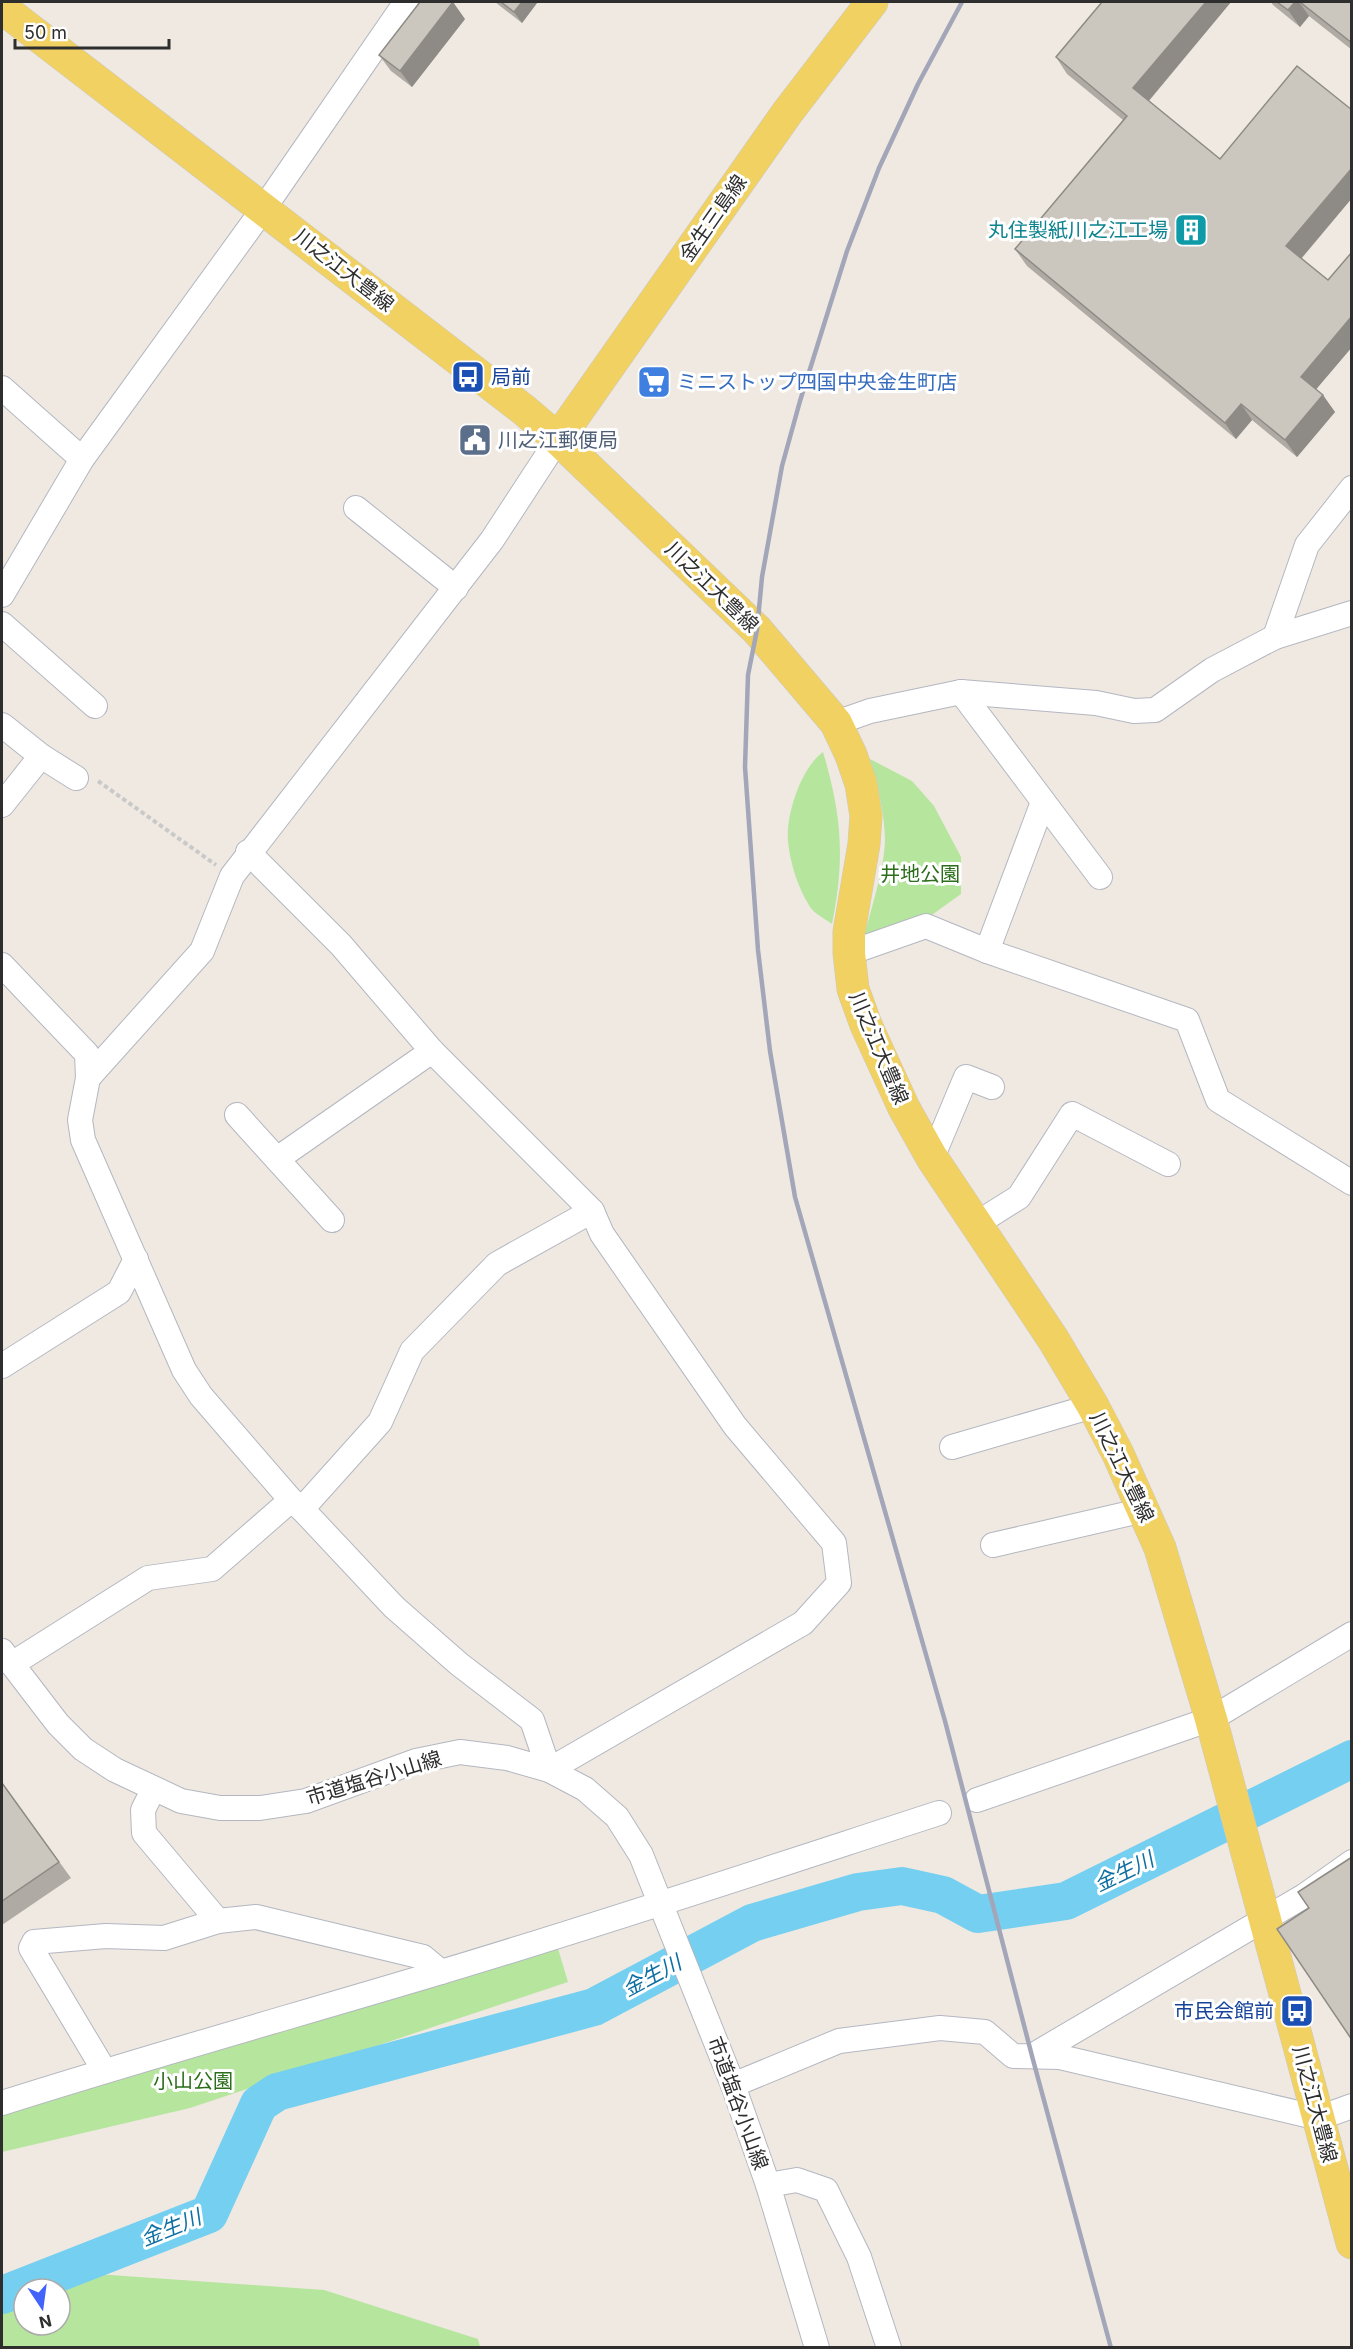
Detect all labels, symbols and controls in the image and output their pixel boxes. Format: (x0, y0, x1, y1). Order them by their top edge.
scale bar (15, 12, 170, 50)
text: 50 m (24, 22, 67, 43)
street label: 金生三島線 (674, 170, 752, 266)
building icon: 丸住製紙川之江工場 (1173, 212, 1209, 248)
place label: 丸住製紙川之江工場 (988, 218, 1168, 242)
street label: 川之江大豊線 (289, 224, 399, 316)
bus stop icon: 局前 (450, 359, 486, 395)
supermarket icon: ミニストップ四国中央金生町店 (636, 364, 672, 400)
place label: 局前 (491, 365, 531, 389)
place label: ミニストップ四国中央金生町店 (677, 370, 957, 394)
public building icon: 川之江郵便局 (457, 422, 493, 458)
place label: 川之江郵便局 (498, 428, 618, 452)
street label: 川之江大豊線 (661, 537, 763, 637)
park label: 井地公園 (880, 862, 960, 886)
street label: 川之江大豊線 (845, 988, 913, 1108)
street label: 川之江大豊線 (1085, 1408, 1159, 1526)
street label: 市道塩谷小山線 (304, 1746, 444, 1810)
water label: 金生川 (1090, 1846, 1159, 1897)
water label: 金生川 (618, 1949, 687, 2001)
bus stop icon: 市民会館前 (1279, 1993, 1315, 2029)
place label: 市民会館前 (1174, 1999, 1274, 2023)
street label: 市道塩谷小山線 (703, 2033, 773, 2173)
street label: 川之江大豊線 (1288, 2043, 1342, 2165)
park label: 小山公園 (153, 2069, 233, 2093)
water label: 金生川 (137, 2203, 207, 2251)
north arrow (12, 2277, 72, 2337)
text: N (37, 2310, 54, 2333)

